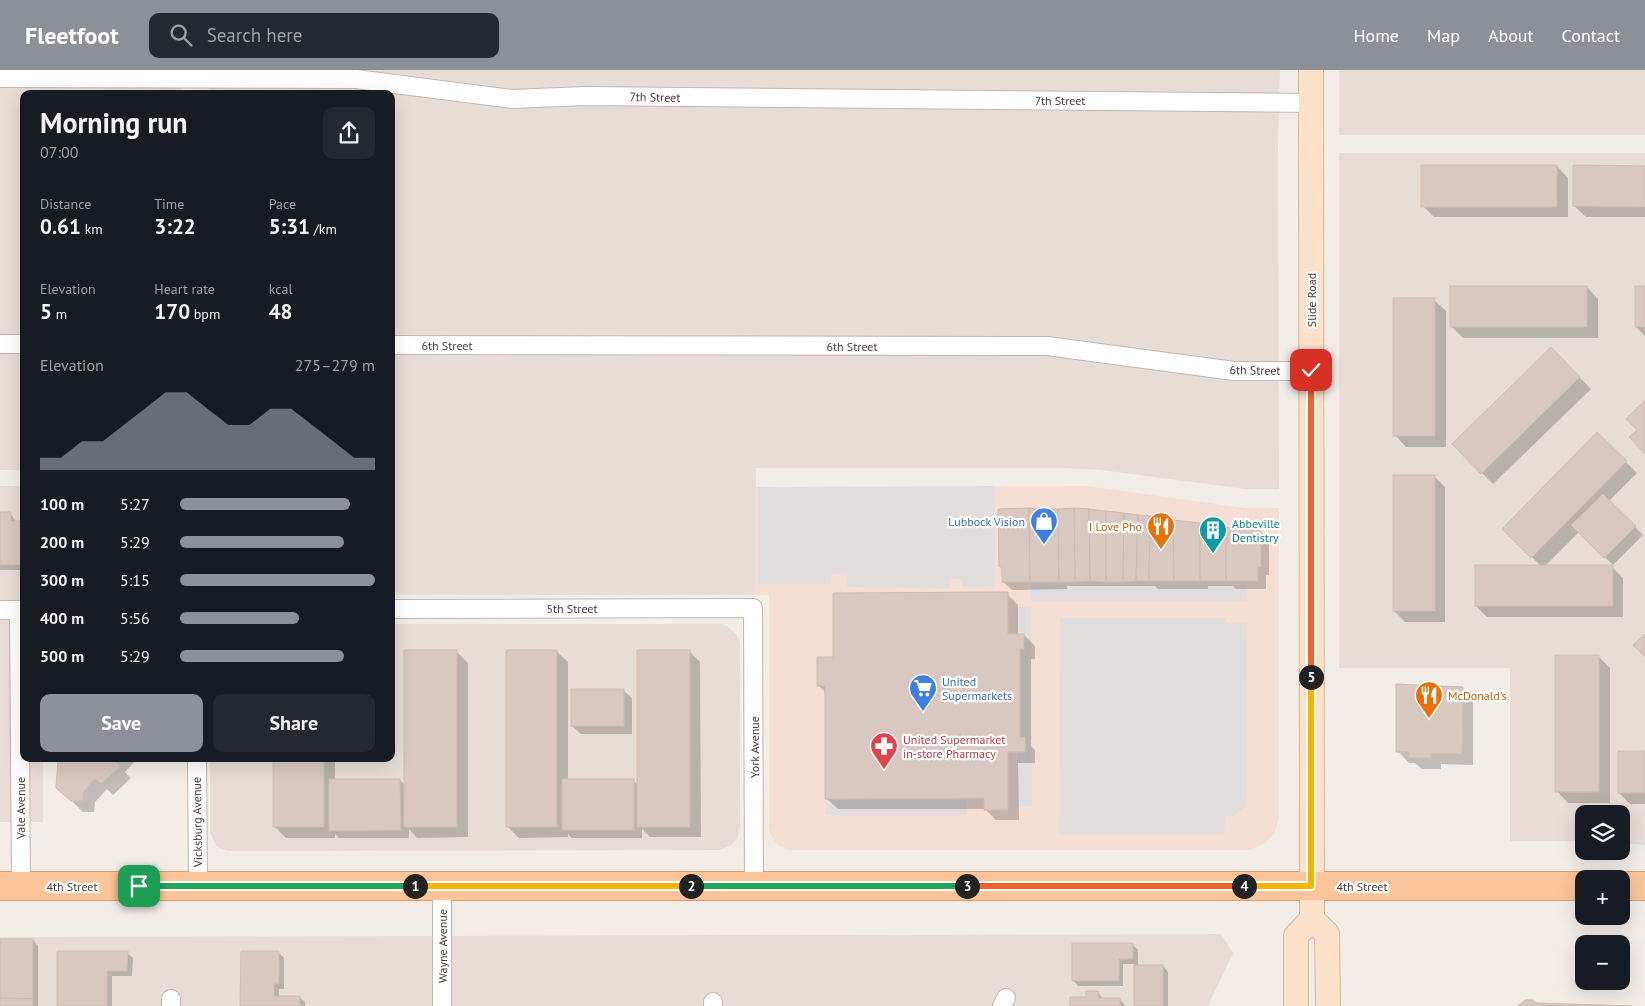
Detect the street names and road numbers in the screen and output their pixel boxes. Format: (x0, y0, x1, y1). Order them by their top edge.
street label: 7th Street (629, 89, 681, 105)
street label: 7th Street (1035, 93, 1085, 108)
street label: Slide Road (1304, 273, 1319, 327)
street label: 6th Street (421, 338, 473, 353)
street label: 6th Street (826, 339, 878, 354)
street label: 6th Street (1229, 362, 1281, 378)
street label: 5th Street (546, 601, 598, 616)
street label: York Avenue (747, 716, 762, 778)
street label: Vale Avenue (13, 777, 28, 840)
street label: Vicksburg Avenue (189, 777, 205, 868)
street label: 4th Street (46, 879, 98, 894)
street label: 4th Street (1336, 879, 1388, 894)
street label: Wayne Avenue (435, 909, 450, 983)

